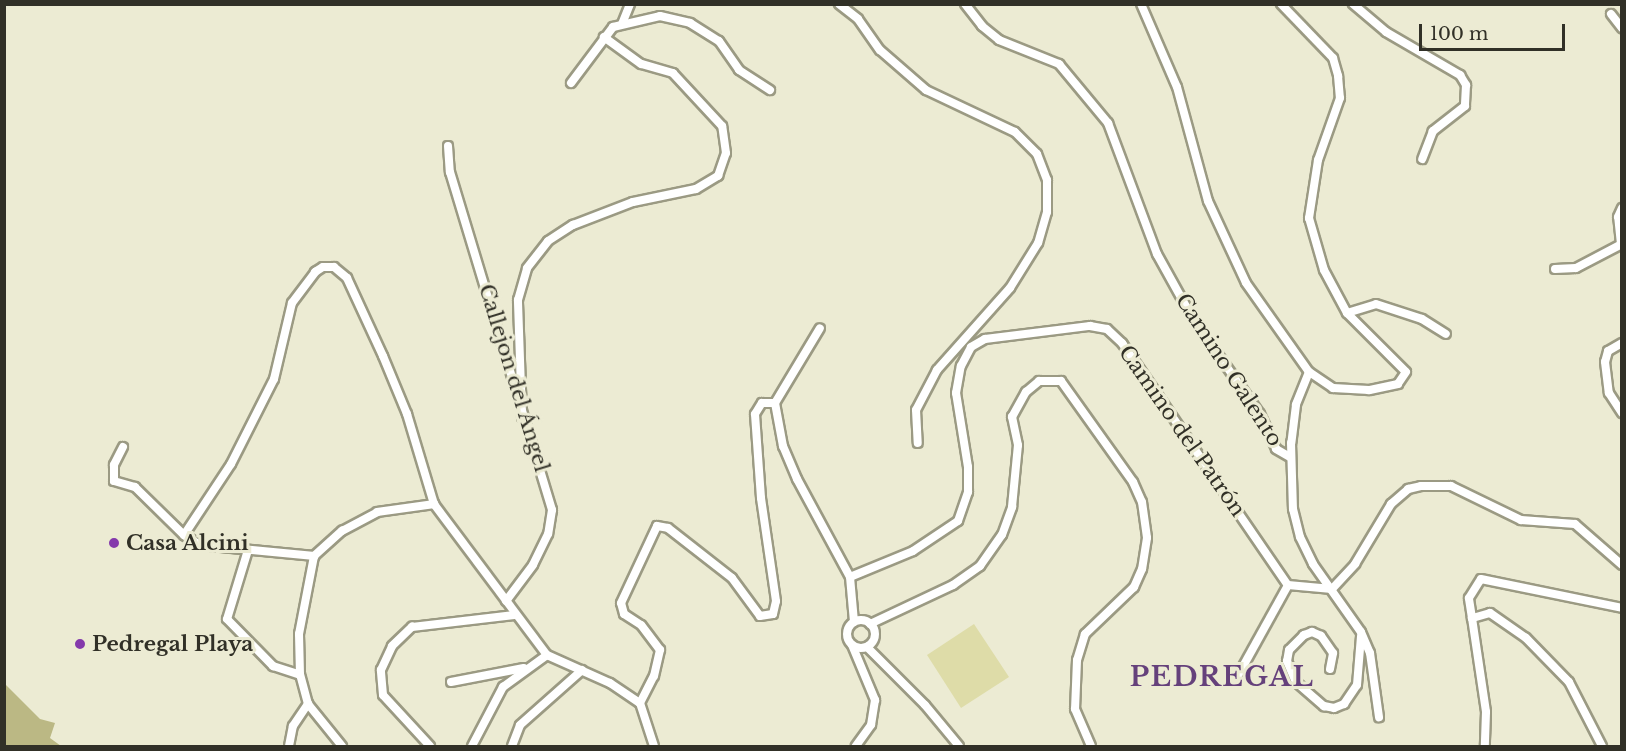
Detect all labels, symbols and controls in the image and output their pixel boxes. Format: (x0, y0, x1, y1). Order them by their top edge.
scale bar (1422, 12, 1568, 50)
text: 100 m (1430, 23, 1488, 45)
street label: Callejon del Ángel (473, 281, 555, 475)
street label: Camino Galento (1170, 289, 1288, 451)
street label: Camino del Patrón (1113, 341, 1251, 521)
place label: Casa Alcini (126, 530, 249, 556)
marker: Casa Alcini (107, 536, 121, 550)
place label: Pedregal Playa (92, 631, 253, 657)
marker: Pedregal Playa (73, 637, 87, 651)
district label: PEDREGAL (1130, 661, 1314, 693)

